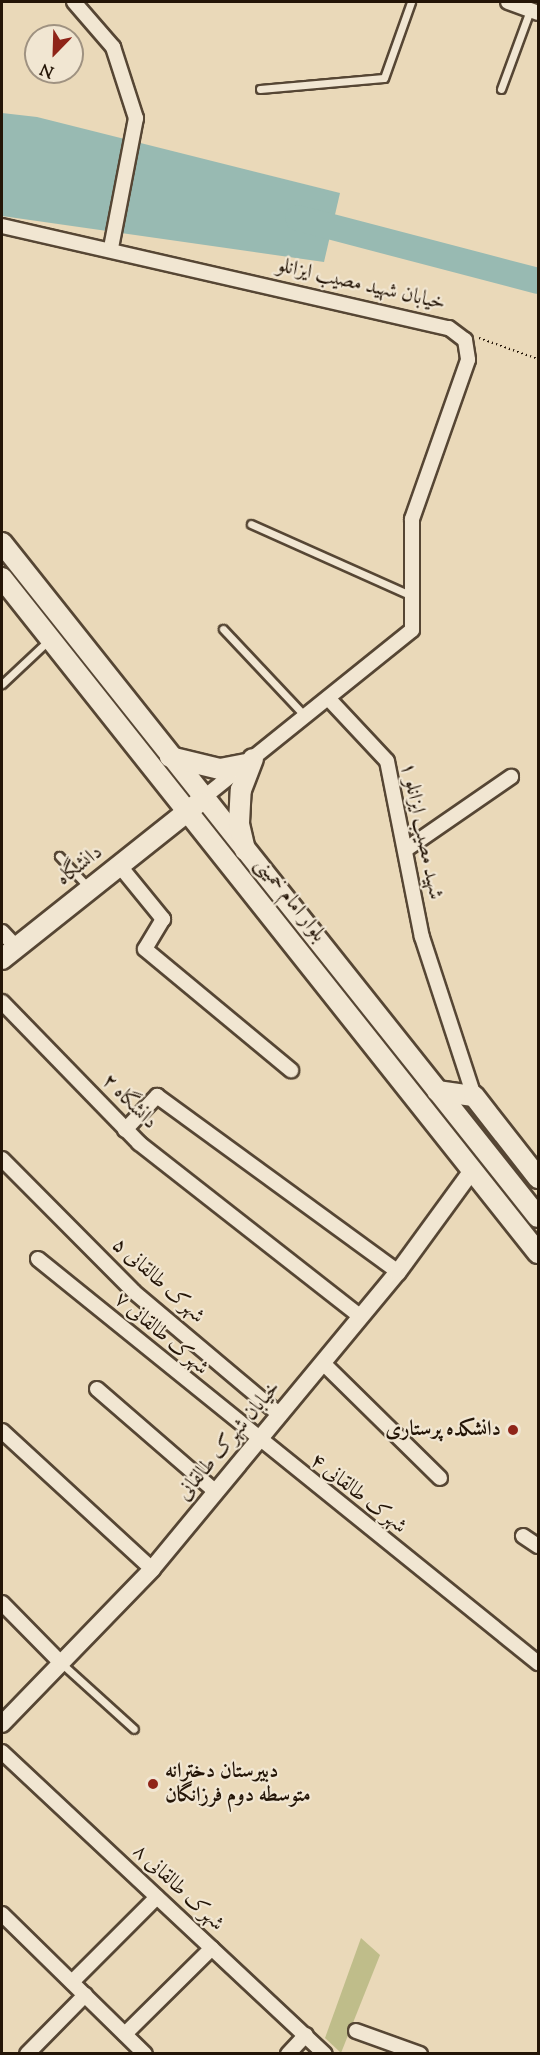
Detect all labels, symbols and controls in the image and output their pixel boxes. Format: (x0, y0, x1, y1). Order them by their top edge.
north arrow (24, 24, 84, 84)
text: N (37, 56, 58, 82)
street label: خیابان شهید مصیب ایزانلو (274, 253, 448, 317)
street label: شهید مصیب ایزانلو ۱ (394, 760, 448, 902)
street label: دانشگاه (52, 840, 108, 892)
street label: بلوار امام خمینی (249, 853, 331, 947)
street label: دانشگاه ۲ (96, 1069, 162, 1135)
street label: شهرک طالقانی ۵ (106, 1233, 210, 1329)
street label: شهرک طالقانی ۷ (108, 1287, 214, 1381)
street label: خیابان شهرک طالقانی (172, 1376, 286, 1506)
place label: دانشکده پرستاری (385, 1417, 501, 1443)
marker: دانشکده پرستاری (506, 1423, 520, 1437)
street label: شهرک طالقانی ۴ (305, 1448, 411, 1540)
place label: دبیرستان دخترانه متوسطه دوم فرزانگان (165, 1759, 311, 1809)
marker: دبیرستان دخترانه متوسطه دوم فرزانگان (146, 1777, 160, 1791)
street label: شهرک طالقانی ۸ (127, 1839, 229, 1937)

